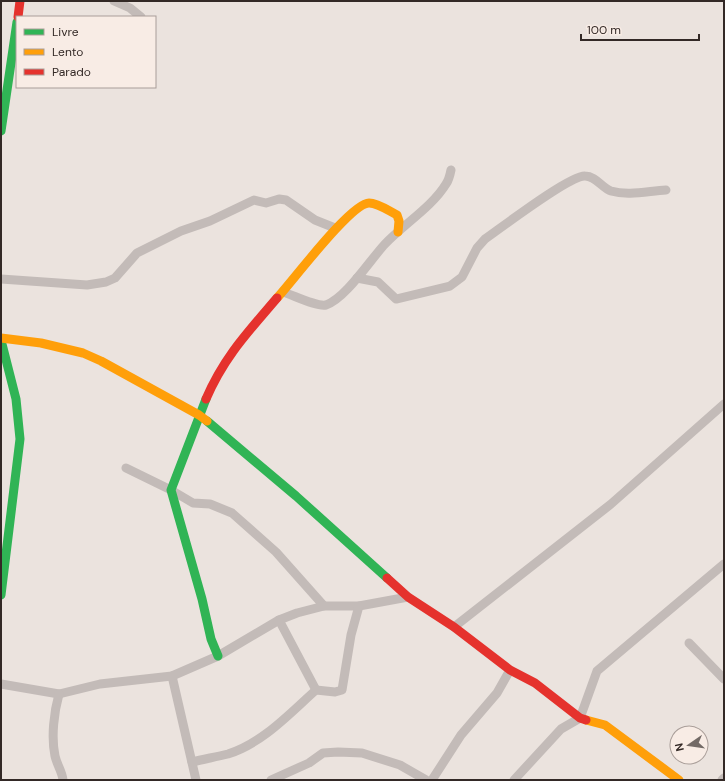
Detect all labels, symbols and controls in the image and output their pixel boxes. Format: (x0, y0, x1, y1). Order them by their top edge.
legend (16, 16, 156, 88)
scale bar (581, 16, 699, 42)
text: 100 m (587, 22, 621, 38)
text: Livre (52, 24, 79, 40)
text: Lento (52, 44, 83, 60)
text: Parado (52, 64, 91, 80)
north arrow (669, 725, 709, 765)
text: N (672, 742, 687, 753)

